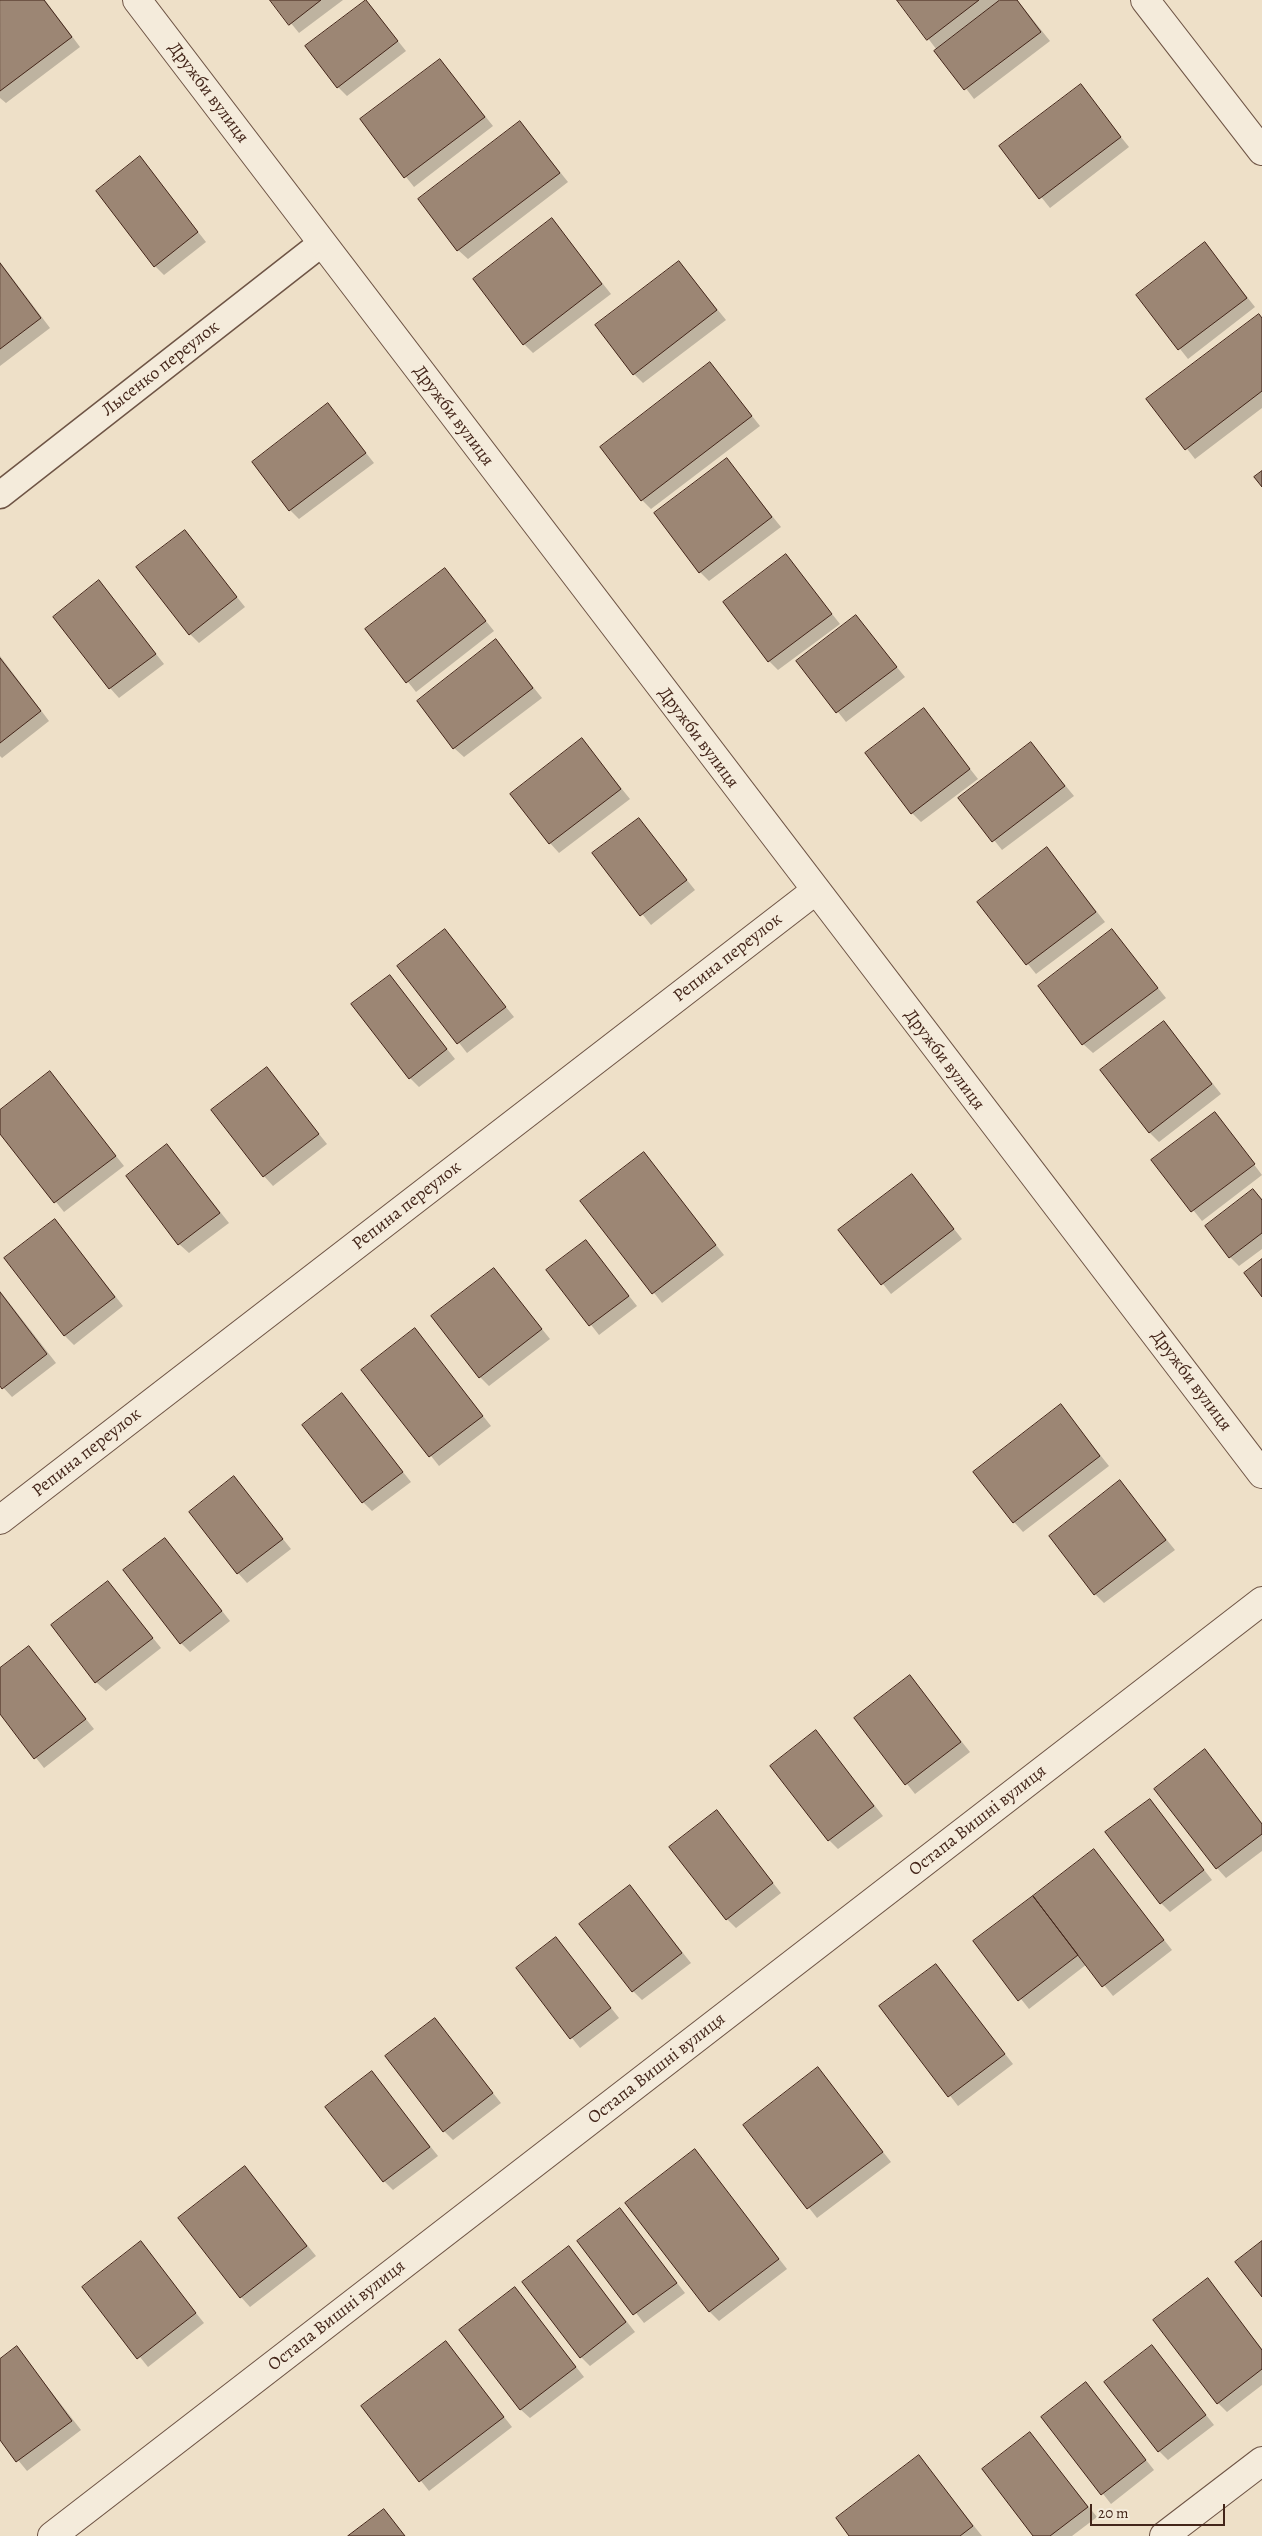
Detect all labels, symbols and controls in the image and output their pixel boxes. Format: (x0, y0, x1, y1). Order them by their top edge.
street label: Дружби вулиця (163, 38, 253, 148)
street label: Лысенко переулок (98, 316, 224, 422)
street label: Дружби вулиця (408, 361, 498, 471)
street label: Дружби вулиця (653, 683, 743, 793)
street label: Репина переулок (669, 909, 787, 1007)
street label: Дружби вулиця (899, 1005, 989, 1115)
street label: Репина переулок (348, 1157, 466, 1255)
street label: Дружби вулиця (1146, 1326, 1236, 1436)
street label: Репина переулок (28, 1404, 146, 1502)
street label: Остапа Вишні вулиця (905, 1761, 1051, 1881)
street label: Остапа Вишні вулиця (584, 2009, 730, 2129)
street label: Остапа Вишні вулиця (264, 2256, 410, 2376)
scale bar (1092, 2494, 1227, 2526)
text: 20 m (1098, 2503, 1129, 2523)

